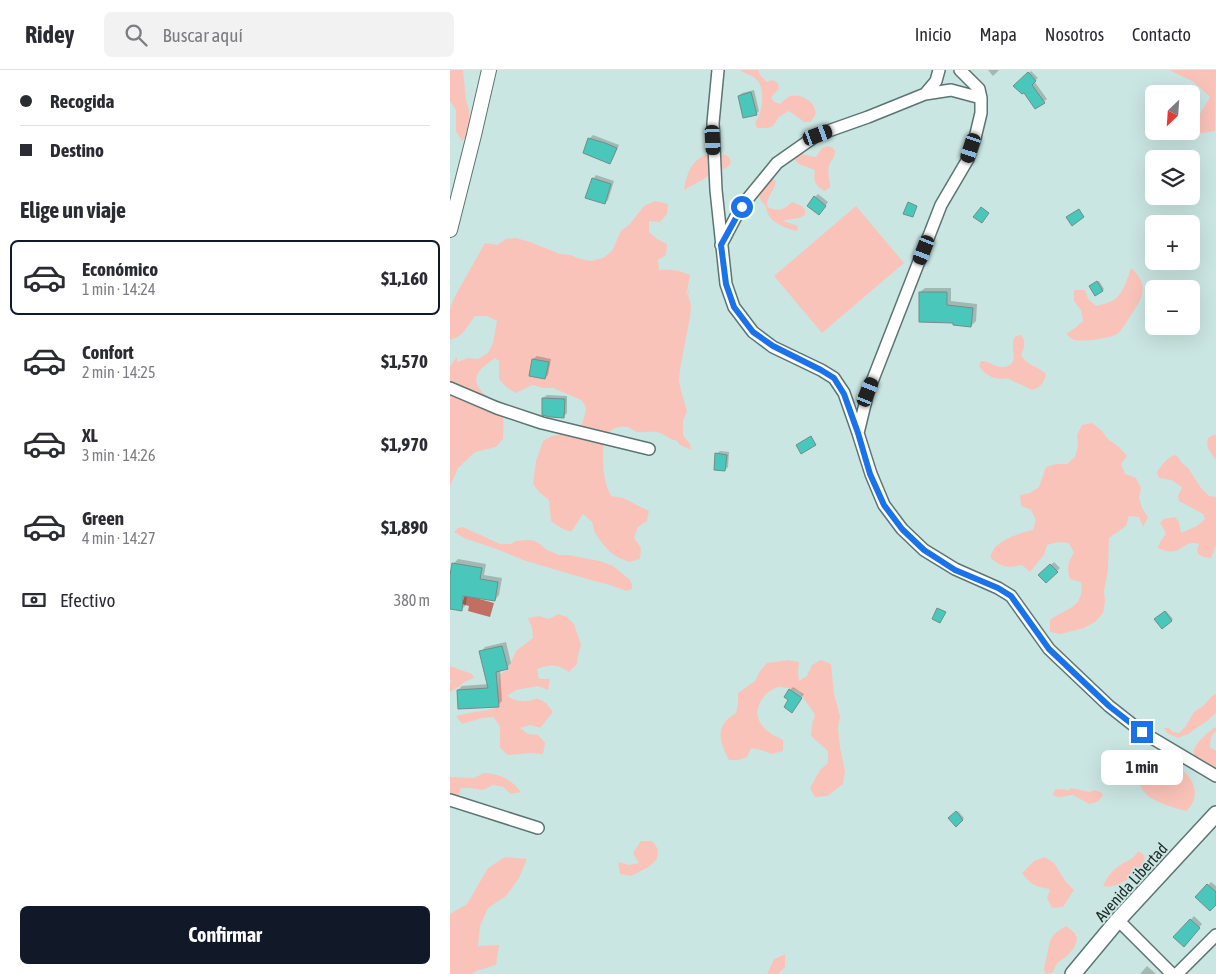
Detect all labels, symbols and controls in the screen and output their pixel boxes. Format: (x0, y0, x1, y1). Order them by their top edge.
search box (104, 12, 454, 57)
text: Ridey (25, 21, 74, 48)
icon: search (122, 21, 150, 49)
text: Buscar aquí (162, 24, 243, 46)
text: Inicio (915, 24, 951, 45)
text: Mapa (979, 24, 1017, 45)
text: Nosotros (1045, 24, 1104, 45)
text: Contacto (1132, 24, 1191, 45)
north arrow (1145, 85, 1200, 140)
map controls (1145, 85, 1200, 335)
text: Recogida (50, 90, 114, 112)
car (801, 123, 834, 147)
car (704, 125, 721, 155)
car (959, 131, 982, 165)
text: Destino (50, 139, 104, 161)
button: layers (1145, 150, 1200, 205)
route start (731, 196, 753, 218)
text: Elige un viaje (20, 197, 126, 223)
button: + (1145, 215, 1200, 270)
car (911, 233, 936, 267)
icon: car (22, 255, 67, 300)
text: Económico (82, 258, 158, 280)
text: $1,160 (381, 267, 428, 289)
text: 1 min · 14:24 (82, 280, 155, 298)
button: − (1145, 280, 1200, 335)
icon: car (22, 338, 67, 383)
text: Confort (82, 341, 134, 363)
text: $1,570 (381, 350, 428, 372)
text: 2 min · 14:25 (82, 363, 155, 381)
car (855, 375, 880, 409)
icon: car (22, 421, 67, 466)
text: XL (82, 424, 98, 446)
text: $1,970 (381, 433, 428, 455)
text: 3 min · 14:26 (82, 446, 155, 464)
icon: car (22, 504, 67, 549)
text: Green (82, 507, 124, 529)
text: $1,890 (381, 516, 428, 538)
text: 4 min · 14:27 (82, 529, 155, 547)
icon: cash (20, 586, 48, 614)
text: Efectivo (60, 589, 115, 611)
text: 380 m (394, 591, 430, 609)
route end (1131, 721, 1153, 743)
callout: 1 min (1101, 750, 1183, 784)
text: 1 min (1126, 758, 1158, 776)
street label: Avenida Libertad (1091, 839, 1171, 925)
button: Confirmar (20, 906, 430, 964)

